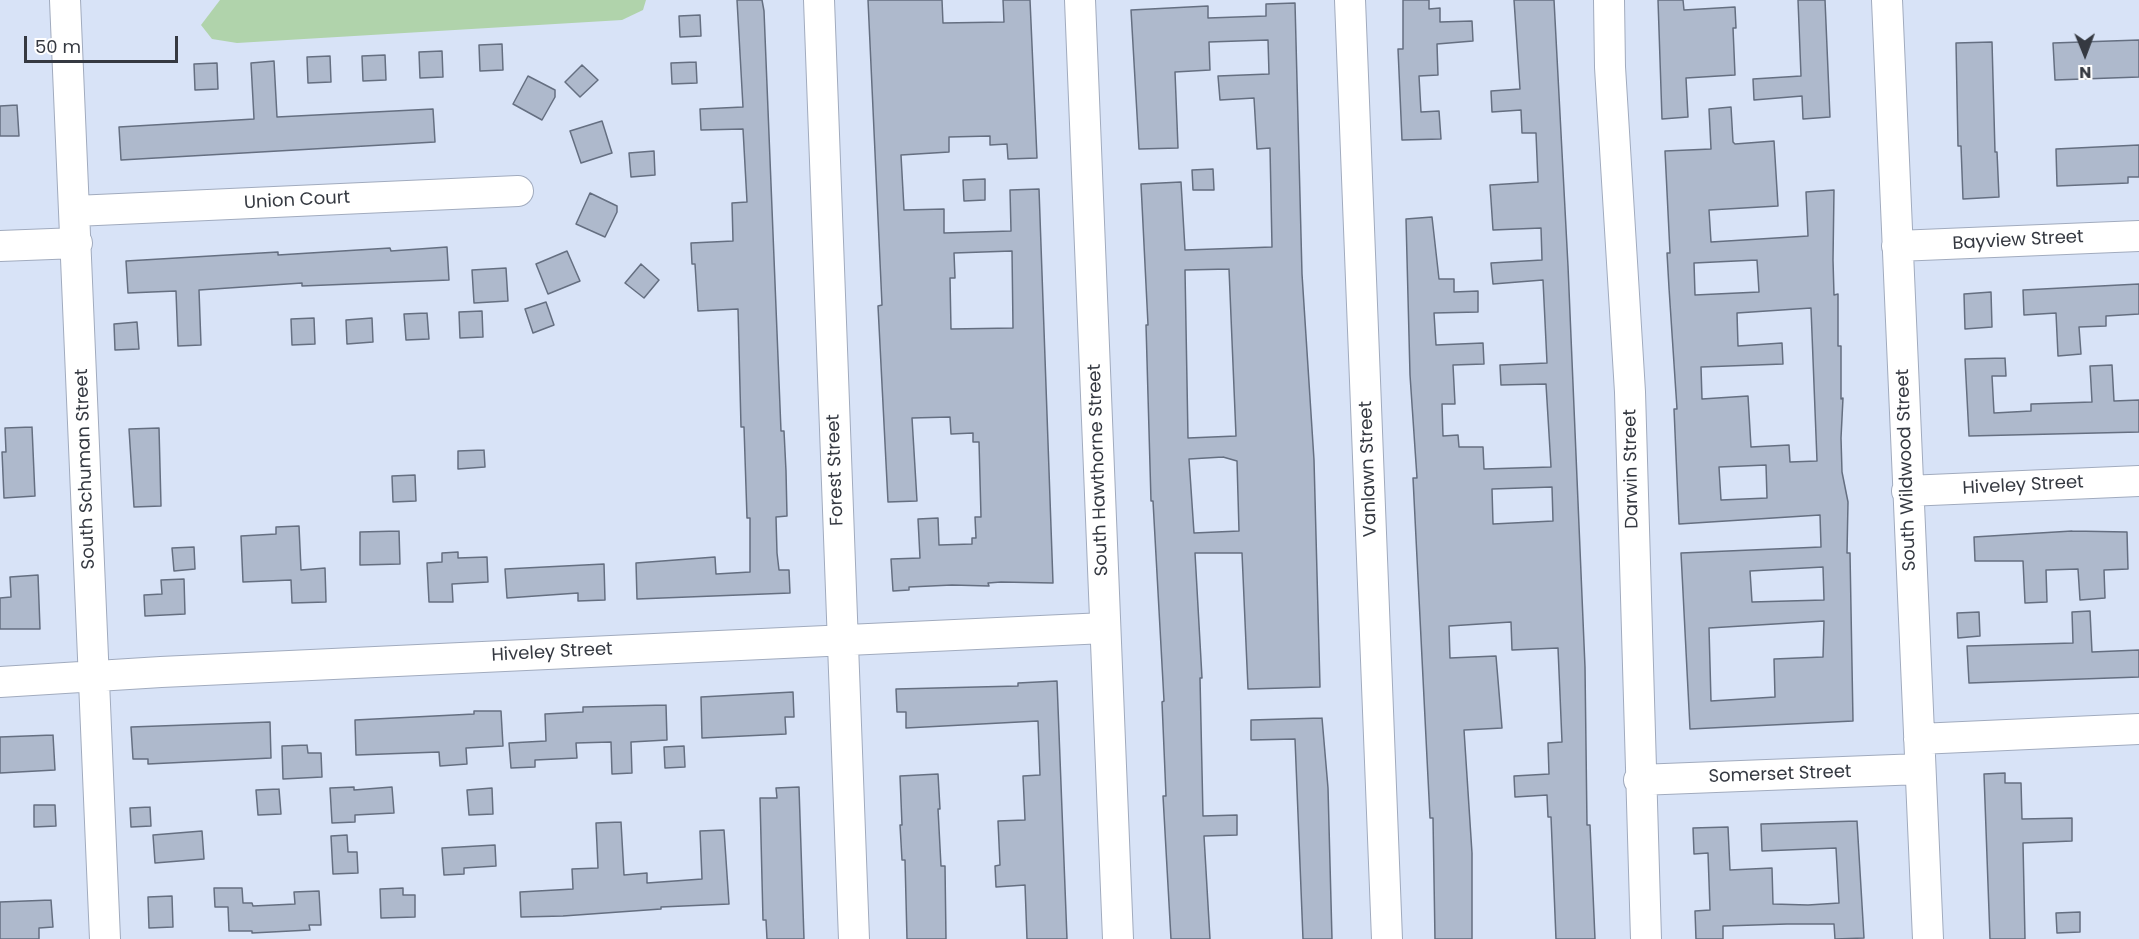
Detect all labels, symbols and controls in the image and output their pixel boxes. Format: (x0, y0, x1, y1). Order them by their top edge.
scale bar (27, 24, 182, 62)
north arrow (2055, 24, 2115, 84)
text: 50 m (35, 34, 81, 59)
text: N (2079, 61, 2092, 84)
street label: Union Court (243, 187, 351, 215)
street label: Bayview Street (1952, 227, 2084, 255)
street label: South Hawthorne Street (1085, 364, 1113, 576)
street label: South Schuman Street (72, 368, 100, 570)
street label: South Wildwood Street (1893, 368, 1921, 572)
street label: Vanlawn Street (1356, 401, 1382, 537)
street label: Darwin Street (1620, 409, 1644, 529)
street label: Forest Street (823, 414, 849, 526)
street label: Hiveley Street (1962, 472, 2084, 500)
street label: Hiveley Street (491, 639, 613, 667)
street label: Somerset Street (1708, 762, 1852, 788)

